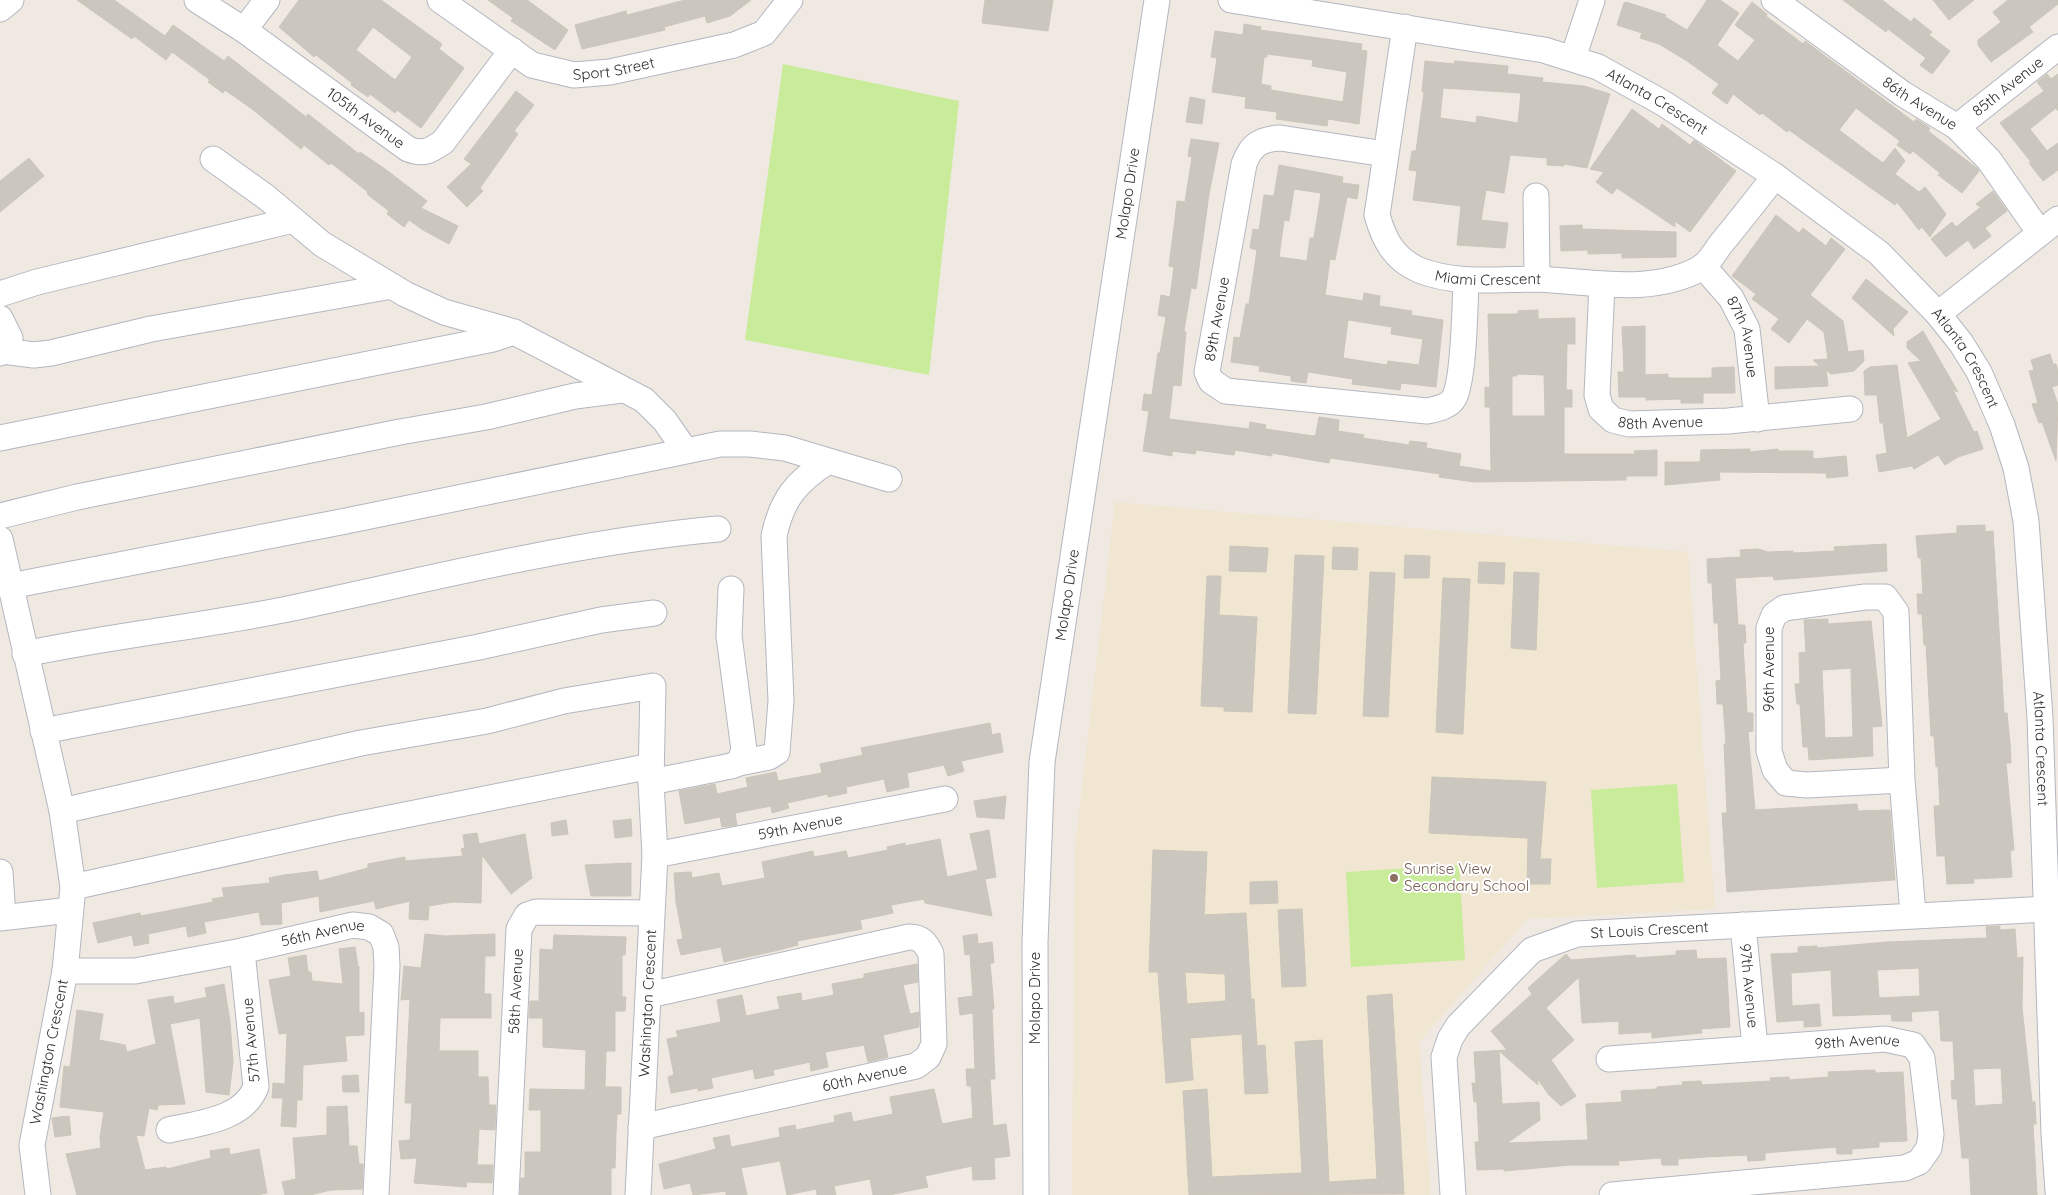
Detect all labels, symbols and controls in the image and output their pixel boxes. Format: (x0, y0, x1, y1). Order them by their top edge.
street label: 85th Avenue (1968, 52, 2047, 120)
street label: Sport Street (572, 53, 656, 84)
street label: Atlanta Crescent (1603, 64, 1712, 139)
street label: 86th Avenue (1879, 72, 1961, 134)
street label: 105th Avenue (323, 83, 409, 152)
street label: Molapo Drive (1111, 146, 1144, 241)
street label: Miami Crescent (1433, 265, 1542, 289)
street label: 89th Avenue (1200, 275, 1233, 363)
street label: 87th Avenue (1723, 293, 1762, 379)
street label: Atlanta Crescent (1928, 303, 2004, 411)
street label: 88th Avenue (1616, 412, 1703, 433)
street label: Molapo Drive (1050, 548, 1083, 642)
street label: 96th Avenue (1759, 626, 1778, 712)
street label: Atlanta Crescent (2029, 690, 2053, 806)
street label: 59th Avenue (756, 809, 844, 844)
place label: Sunrise View Secondary School (1404, 859, 1529, 895)
marker: Sunrise View Secondary School (1388, 872, 1400, 884)
street label: 56th Avenue (279, 915, 366, 951)
street label: St Louis Crescent (1590, 917, 1709, 942)
street label: Washington Crescent (634, 929, 660, 1078)
street label: 97th Avenue (1736, 943, 1763, 1029)
street label: 58th Avenue (504, 948, 527, 1034)
street label: Molapo Drive (1025, 952, 1044, 1044)
street label: Washington Crescent (25, 978, 72, 1126)
street label: 57th Avenue (237, 997, 264, 1083)
street label: 98th Avenue (1814, 1029, 1902, 1053)
street label: 60th Avenue (820, 1058, 909, 1096)

